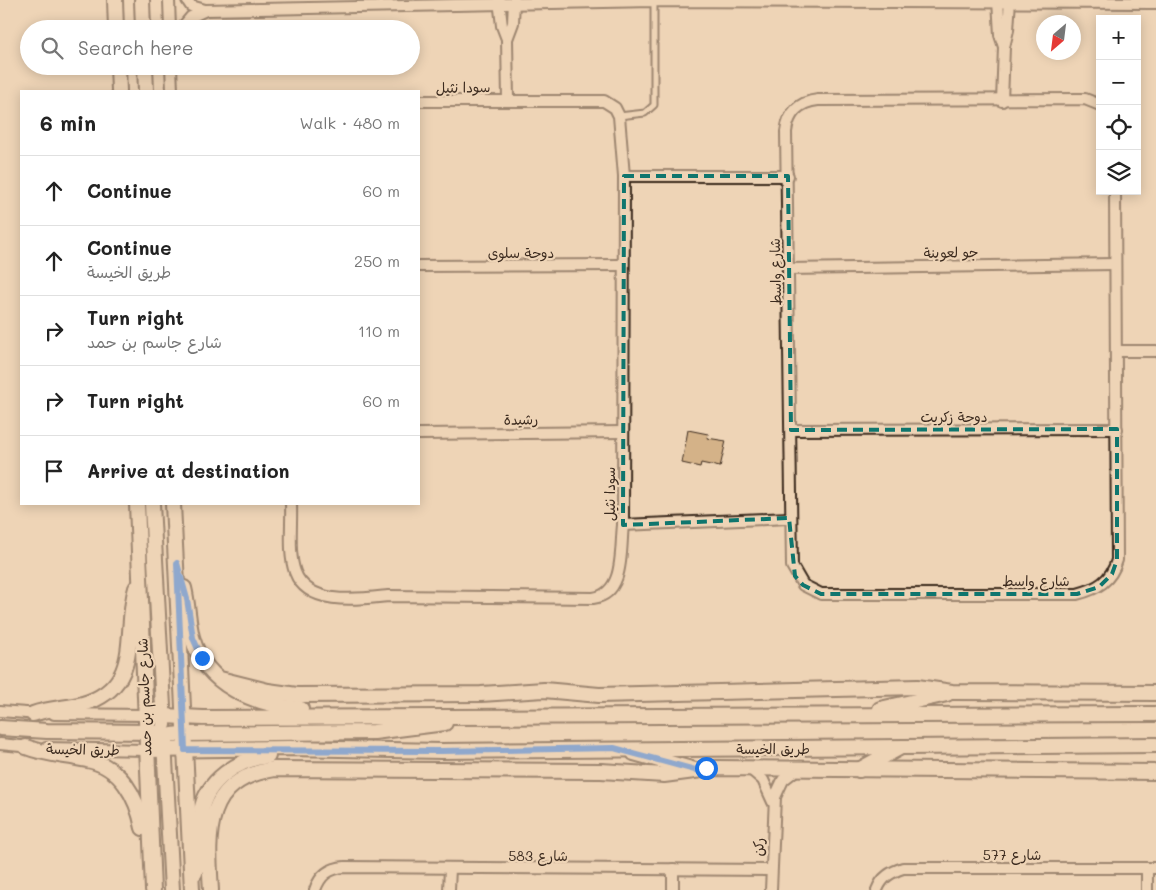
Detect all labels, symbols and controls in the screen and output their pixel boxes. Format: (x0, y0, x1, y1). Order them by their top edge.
north arrow (1036, 15, 1081, 60)
map controls (1096, 15, 1141, 195)
button: + (1096, 15, 1141, 60)
search box (20, 20, 420, 75)
icon: search (38, 34, 66, 62)
text: Search here (78, 35, 194, 60)
button: − (1096, 60, 1141, 105)
street label: سودا نثيل (435, 77, 491, 97)
button: locate (1096, 105, 1141, 150)
text: 6 min (40, 109, 96, 136)
text: Walk · 480 m (299, 112, 400, 133)
button: layers (1096, 150, 1141, 195)
icon: ahead (40, 177, 68, 205)
text: Continue (87, 178, 172, 203)
text: 60 m (363, 180, 400, 201)
text: Continue (87, 235, 172, 260)
street label: شارع واسط (765, 238, 786, 306)
street label: جو لعوينة (923, 242, 979, 262)
street label: دوحة سلوى (488, 243, 554, 263)
icon: ahead (40, 247, 68, 275)
text: 250 m (354, 250, 400, 271)
text: طريق الخيسة (87, 261, 171, 282)
text: Turn right (87, 305, 184, 330)
icon: right (40, 317, 68, 345)
text: 110 m (358, 320, 400, 341)
text: شارع جاسم بن حمد (87, 331, 222, 352)
icon: right (40, 387, 68, 415)
text: Turn right (87, 388, 184, 413)
text: 60 m (363, 390, 400, 411)
street label: دوحة زكريت (920, 407, 988, 426)
street label: رشيدة (504, 409, 538, 429)
icon: arrive (40, 457, 68, 485)
text: Arrive at destination (87, 458, 290, 483)
street label: سودا نثيل (600, 467, 619, 521)
street label: شارع واسط (1002, 571, 1070, 591)
street label: شارع جاسم بن حمد (132, 638, 158, 756)
route end (191, 647, 214, 670)
street label: طريق الخيسة (46, 739, 120, 759)
street label: طريق الخيسة (736, 739, 810, 758)
route start (695, 757, 718, 780)
street label: ركن (748, 837, 768, 857)
street label: شارع 577 (983, 845, 1041, 865)
street label: شارع 583 (508, 846, 568, 866)

